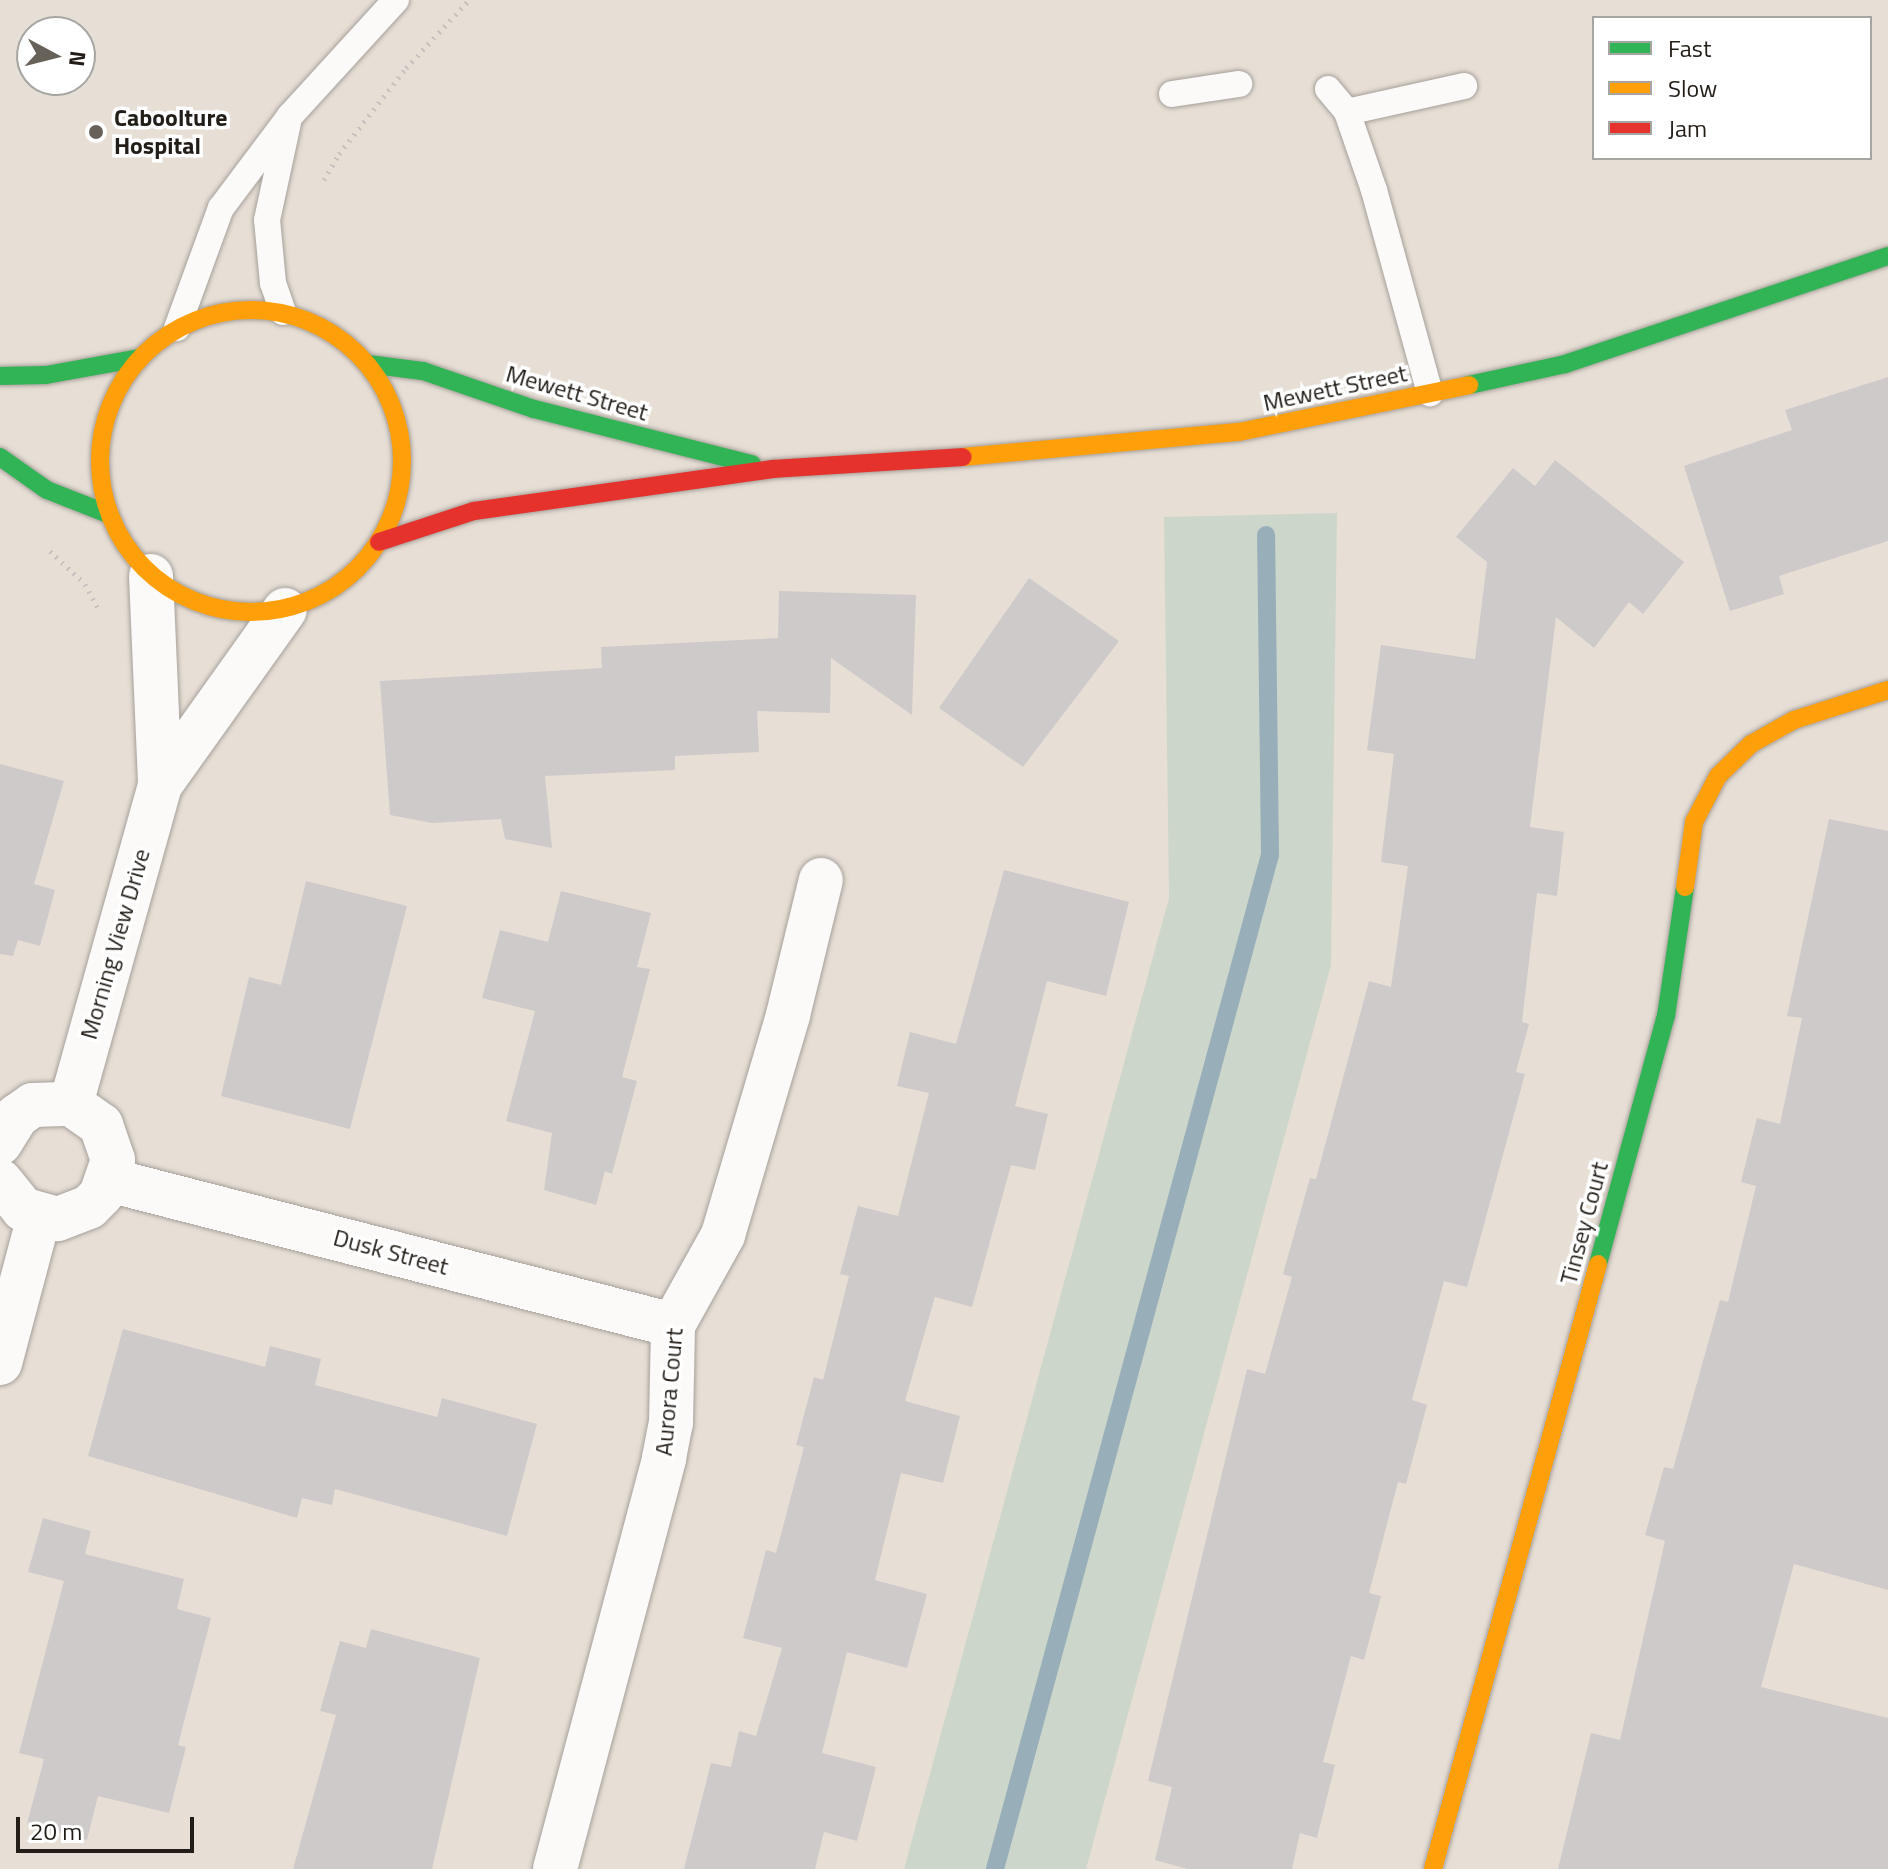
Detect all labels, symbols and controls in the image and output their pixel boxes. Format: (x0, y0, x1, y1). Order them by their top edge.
north arrow (16, 16, 96, 96)
legend (1592, 16, 1872, 160)
text: Fast (1668, 30, 1711, 66)
text: N (60, 49, 96, 68)
text: Slow (1668, 70, 1717, 106)
place label: Caboolture Hospital (114, 104, 228, 160)
text: Jam (1668, 110, 1707, 146)
marker: Caboolture Hospital (85, 121, 107, 143)
street label: Mewett Street (503, 359, 651, 427)
street label: Mewett Street (1260, 359, 1410, 417)
street label: Morning View Drive (74, 845, 156, 1043)
street label: Tinsey Court (1554, 1159, 1614, 1287)
street label: Dusk Street (330, 1223, 452, 1281)
street label: Aurora Court (649, 1327, 689, 1457)
scale bar (20, 1801, 198, 1851)
text: 20 m (30, 1813, 82, 1849)

